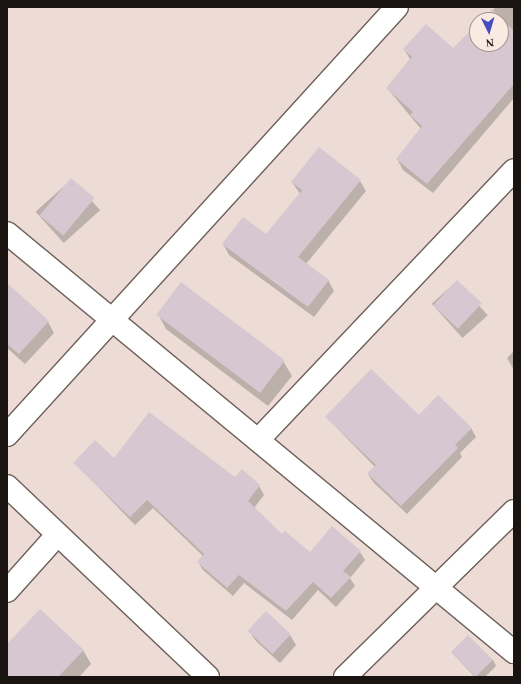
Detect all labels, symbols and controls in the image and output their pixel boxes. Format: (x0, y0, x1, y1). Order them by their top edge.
north arrow (469, 12, 509, 52)
text: N (485, 37, 494, 49)

